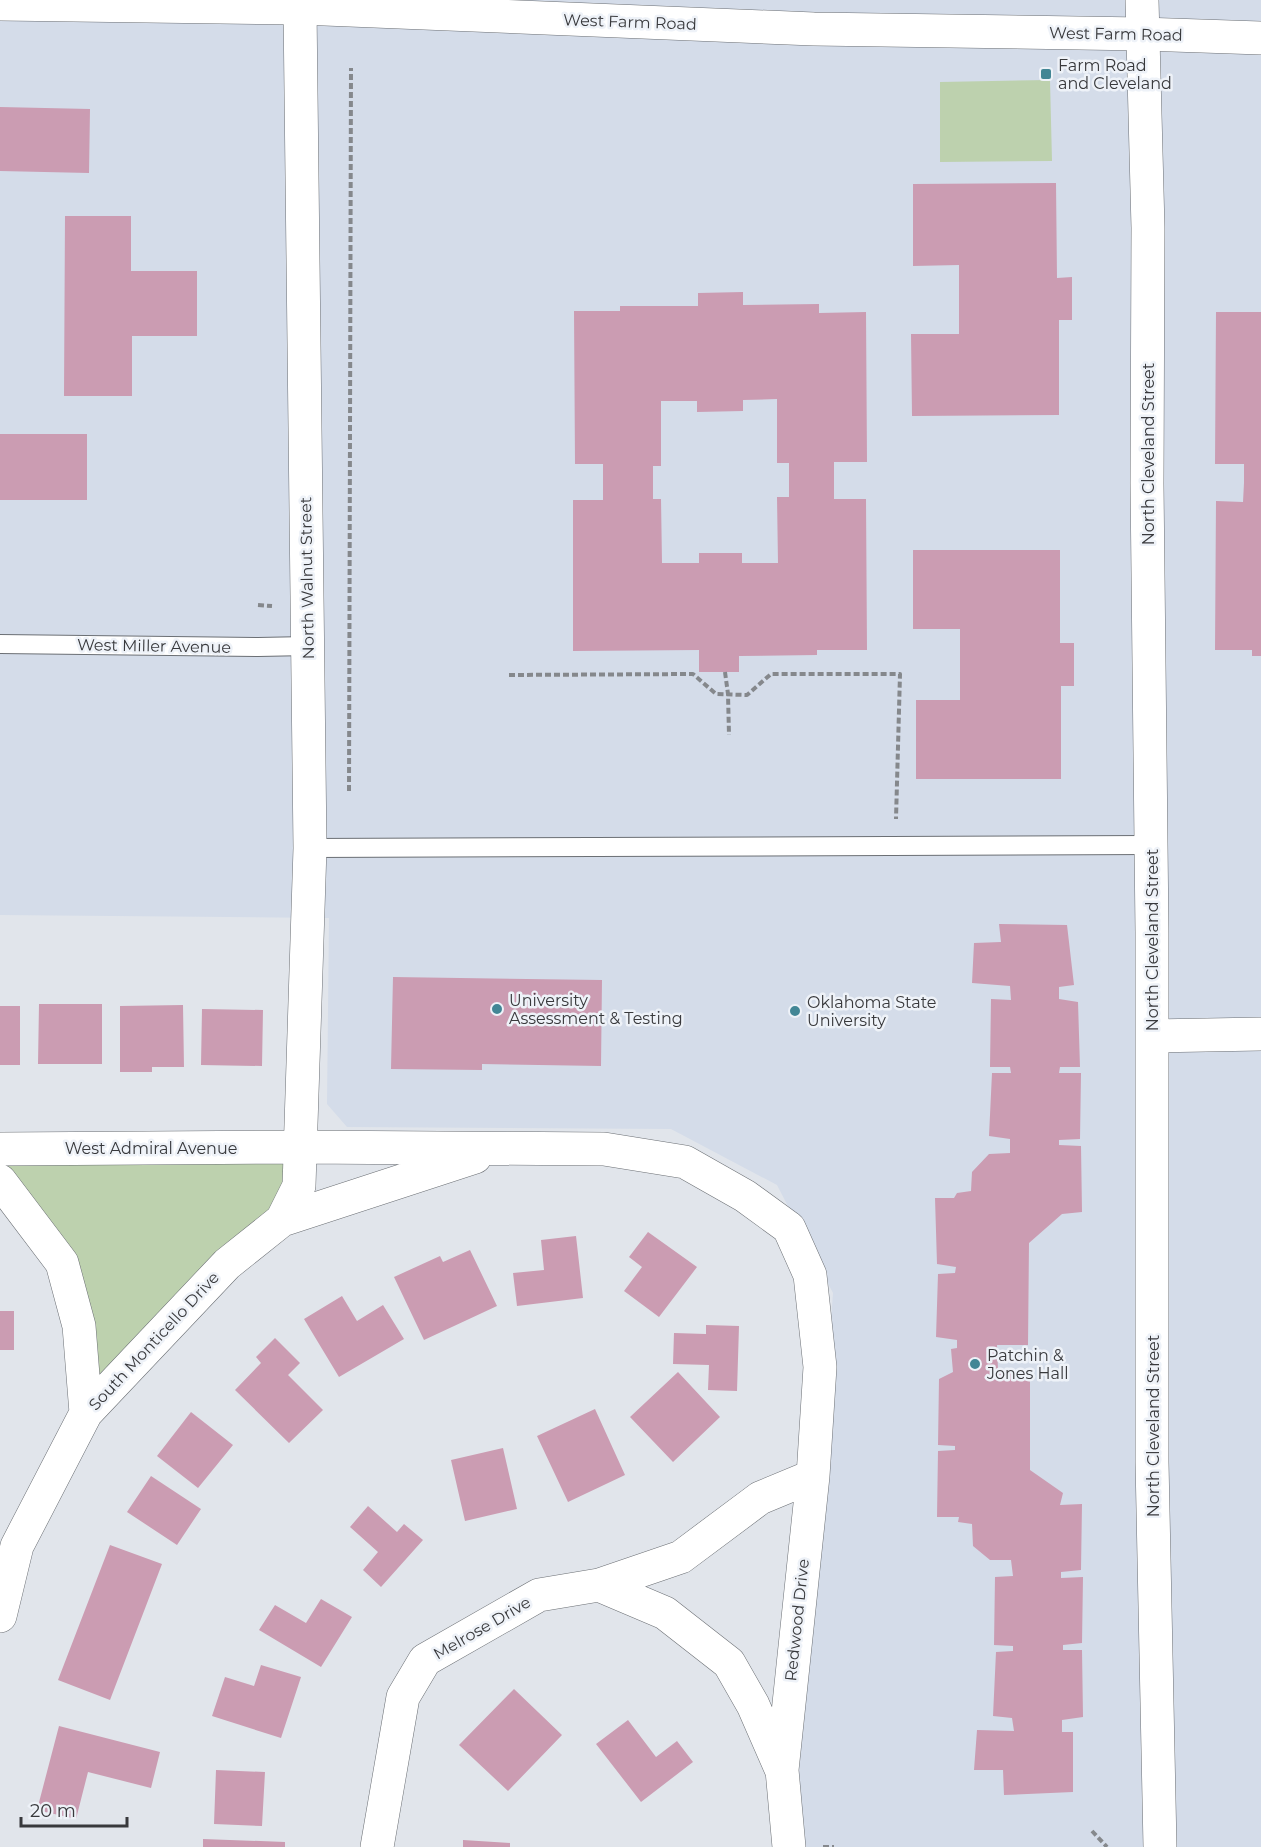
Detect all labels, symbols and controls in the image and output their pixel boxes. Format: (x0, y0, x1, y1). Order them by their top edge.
street label: West Farm Road (563, 10, 697, 34)
street label: West Farm Road (1049, 23, 1183, 45)
place label: Farm Road and Cleveland (1058, 56, 1172, 93)
marker: Farm Road and Cleveland (1039, 67, 1053, 81)
street label: North Cleveland Street (1139, 362, 1158, 545)
street label: North Walnut Street (296, 496, 318, 659)
street label: West Miller Avenue (77, 635, 231, 657)
street label: North Cleveland Street (1143, 848, 1162, 1031)
place label: University Assessment & Testing (509, 991, 683, 1028)
place label: Oklahoma State University (807, 993, 937, 1030)
marker: University Assessment & Testing (490, 1002, 504, 1016)
marker: Oklahoma State University (788, 1004, 802, 1018)
street label: West Admiral Avenue (65, 1139, 237, 1158)
street label: South Monticello Drive (85, 1268, 223, 1414)
street label: North Cleveland Street (1144, 1334, 1163, 1517)
place label: Patchin & Jones Hall (986, 1346, 1069, 1383)
marker: Patchin & Jones Hall (968, 1357, 982, 1371)
street label: Redwood Drive (781, 1558, 813, 1682)
street label: Melrose Drive (430, 1593, 534, 1663)
scale bar (21, 1790, 128, 1828)
text: 20 m (30, 1800, 76, 1822)

